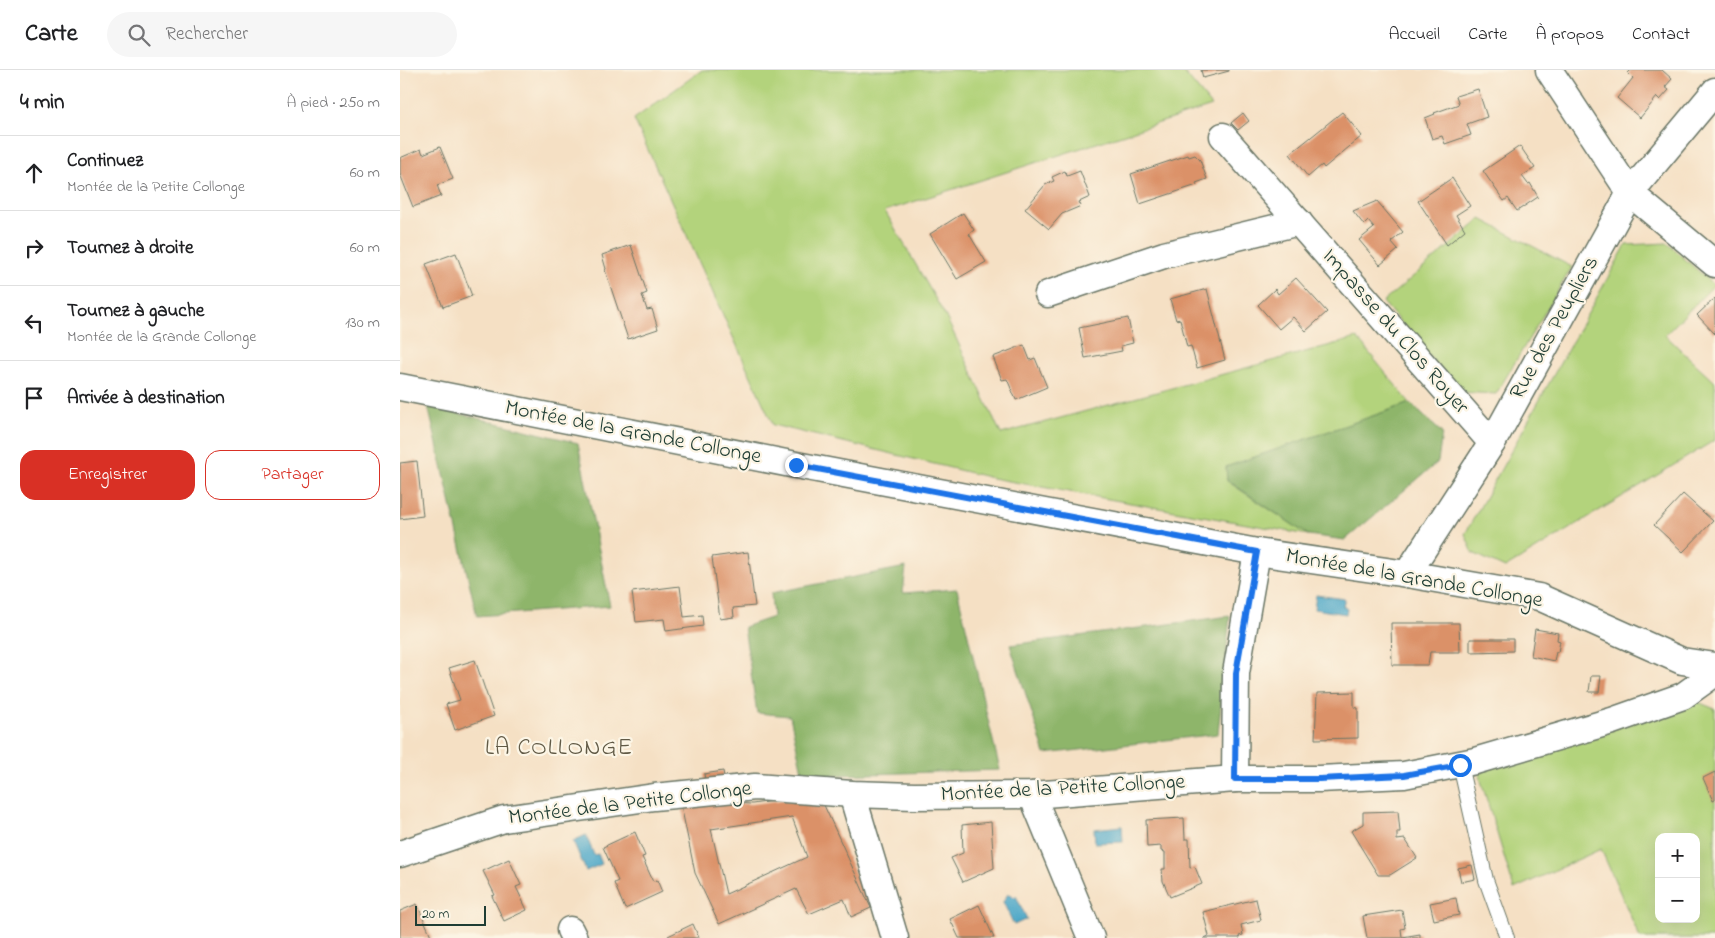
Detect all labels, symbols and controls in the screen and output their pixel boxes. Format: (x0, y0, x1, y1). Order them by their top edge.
search box (107, 12, 457, 57)
text: Carte (25, 17, 77, 52)
icon: search (125, 21, 153, 49)
text: Rechercher (165, 21, 248, 48)
text: Accueil (1388, 22, 1440, 48)
text: Carte (1468, 22, 1507, 48)
text: À propos (1535, 22, 1604, 48)
text: Contact (1632, 22, 1690, 48)
text: 4 min (20, 88, 64, 118)
text: À pied · 250 m (287, 91, 380, 115)
text: Continuez (67, 148, 143, 175)
icon: ahead (20, 159, 48, 187)
text: 60 m (350, 161, 380, 185)
text: Montée de la Petite Collonge (67, 175, 245, 199)
icon: right (20, 234, 48, 262)
text: Tournez à droite (67, 235, 193, 262)
text: 60 m (350, 236, 380, 260)
street label: Impasse du Clos Royer (1313, 242, 1476, 423)
street label: Rue des Peupliers (1502, 250, 1608, 406)
text: Tournez à gauche (67, 298, 204, 325)
icon: left (20, 309, 48, 337)
text: 130 m (345, 311, 380, 335)
text: Montée de la Grande Collonge (67, 325, 256, 349)
icon: arrive (20, 384, 48, 412)
text: Arrivée à destination (67, 385, 225, 412)
street label: Montée de la Grande Collonge (502, 392, 764, 475)
button: Enregistrer (20, 450, 195, 500)
button: Partager (205, 450, 380, 500)
route end (785, 454, 808, 477)
street label: Montée de la Grande Collonge (1283, 541, 1545, 618)
district label: LA COLLONGE (485, 731, 633, 766)
route start (1449, 754, 1472, 777)
street label: Montée de la Petite Collonge (940, 767, 1186, 812)
street label: Montée de la Petite Collonge (507, 773, 754, 836)
map controls (1655, 833, 1700, 923)
button: + (1655, 833, 1700, 878)
button: − (1655, 878, 1700, 923)
scale bar (415, 903, 486, 926)
text: 20 m (422, 904, 449, 925)

